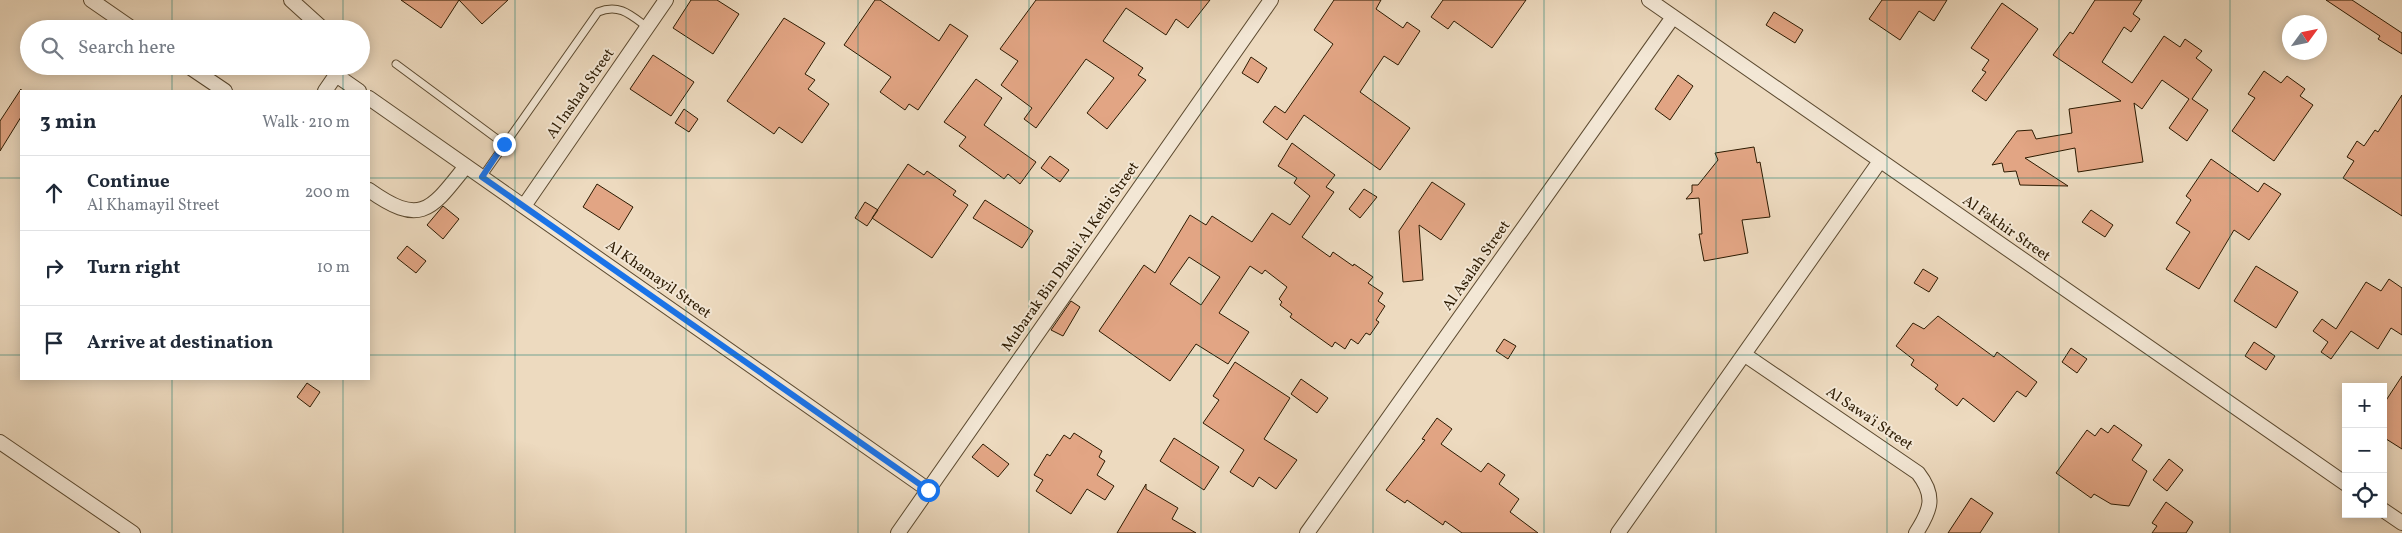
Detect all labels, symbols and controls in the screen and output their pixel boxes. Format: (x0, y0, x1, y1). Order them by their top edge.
north arrow (2282, 15, 2327, 60)
search box (20, 20, 370, 75)
icon: search (38, 34, 66, 62)
text: Search here (78, 35, 175, 61)
street label: Al Inshad Street (542, 45, 620, 143)
text: 3 min (40, 108, 96, 137)
text: Walk · 210 m (262, 112, 350, 134)
route end (493, 133, 516, 156)
street label: Mubarak Bin Dhahi Al Ketbi Street (997, 158, 1145, 356)
text: Continue (87, 169, 170, 195)
icon: ahead (40, 179, 68, 207)
text: 200 m (305, 182, 350, 204)
street label: Al Fakhir Street (1958, 191, 2054, 267)
text: Al Khamayil Street (87, 195, 220, 217)
street label: Al Asalah Street (1438, 217, 1516, 315)
street label: Al Khamayil Street (601, 236, 715, 324)
icon: right (40, 254, 68, 282)
text: Turn right (87, 255, 180, 281)
text: 10 m (317, 257, 350, 279)
icon: arrive (40, 329, 68, 357)
text: Arrive at destination (87, 330, 273, 356)
street label: Al Sawa'i Street (1821, 382, 1917, 456)
map controls (2342, 383, 2387, 518)
button: + (2342, 383, 2387, 428)
button: − (2342, 428, 2387, 473)
button: locate (2342, 473, 2387, 518)
route start (917, 479, 940, 502)

